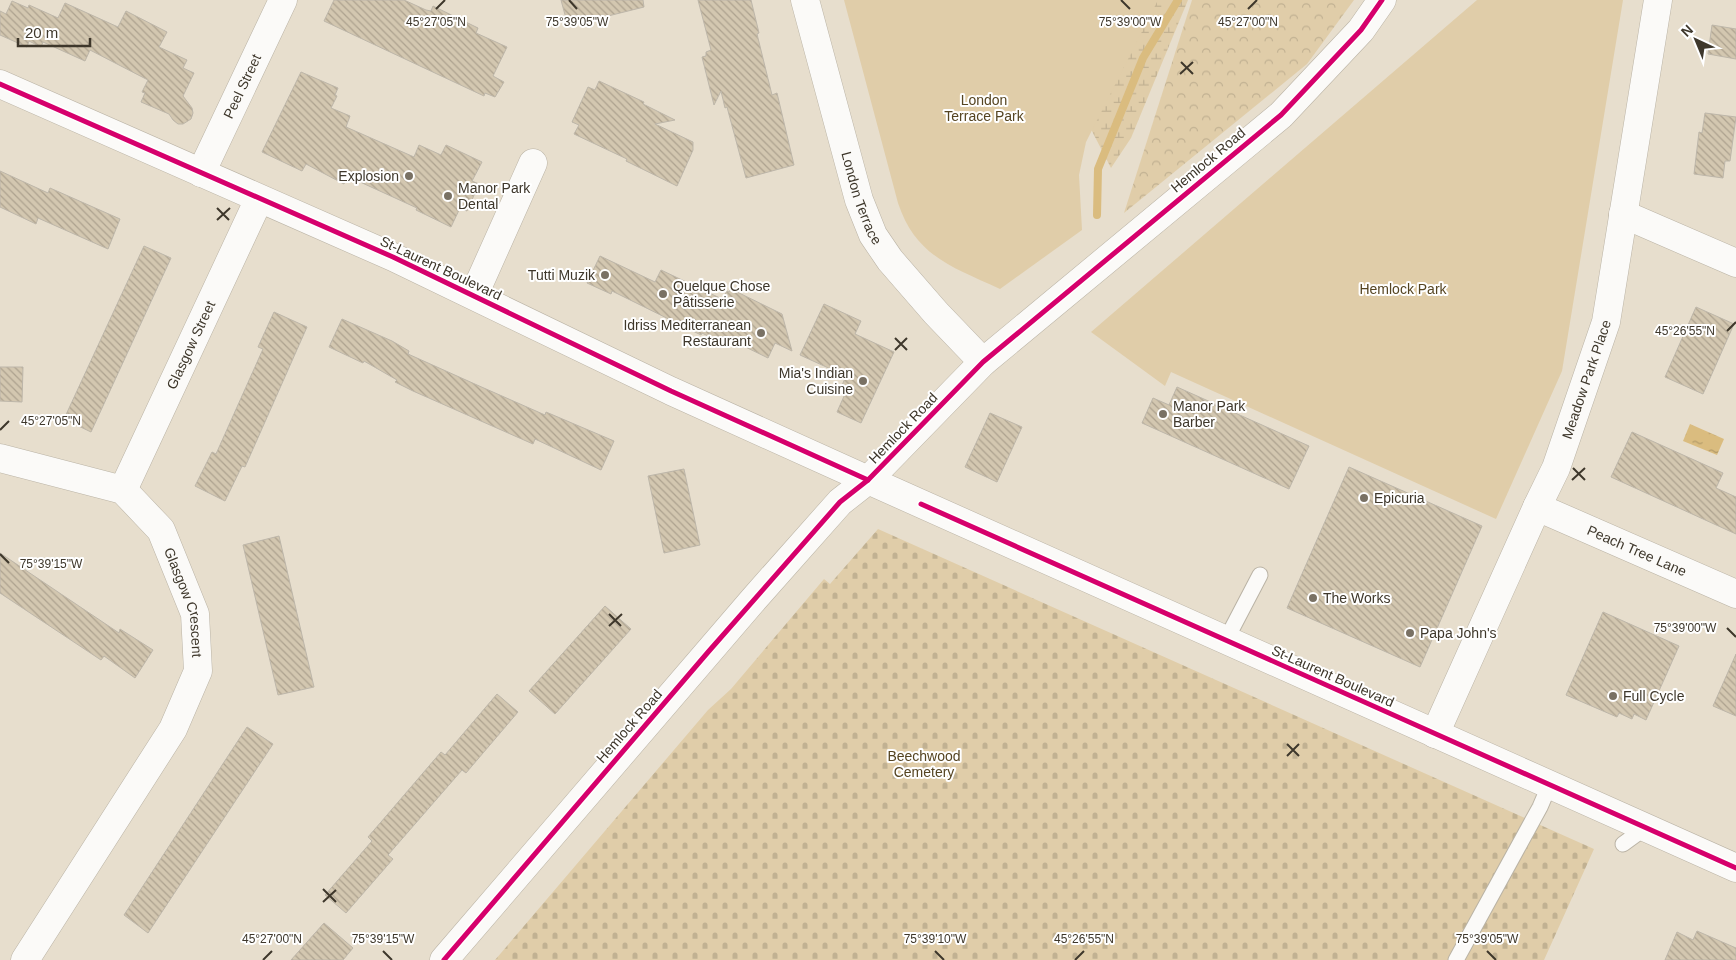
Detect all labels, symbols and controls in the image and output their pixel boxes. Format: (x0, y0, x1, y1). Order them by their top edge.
scale bar (18, 15, 90, 47)
text: 45°27'05"N (406, 15, 466, 29)
text: 75°39'05"W (546, 15, 609, 29)
text: 75°39'00"W (1099, 15, 1162, 29)
text: 45°27'00"N (1218, 15, 1278, 29)
north arrow (1671, 15, 1721, 65)
text: N (1678, 21, 1696, 40)
text: 20 m (25, 24, 58, 41)
street label: Peel Street (220, 51, 264, 121)
park label: London Terrace Park (944, 92, 1025, 124)
street label: Hemlock Road (1168, 124, 1248, 196)
street label: London Terrace (838, 150, 885, 248)
place label: Explosion (338, 168, 399, 184)
marker: Explosion (403, 170, 415, 182)
place label: Manor Park Dental (458, 180, 531, 212)
marker: Manor Park Dental (442, 190, 454, 202)
street label: St-Laurent Boulevard (378, 233, 504, 303)
place label: Tutti Muzik (528, 267, 596, 283)
marker: Tutti Muzik (599, 269, 611, 281)
place label: Quelque Chose Pâtisserie (673, 278, 771, 310)
park label: Hemlock Park (1359, 281, 1448, 297)
marker: Quelque Chose Pâtisserie (657, 288, 669, 300)
street label: Glasgow Street (163, 298, 218, 392)
place label: Idriss Mediterranean Restaurant (623, 317, 751, 349)
street label: Meadow Park Place (1559, 318, 1614, 441)
text: 45°26'55"N (1655, 324, 1715, 338)
marker: Idriss Mediterranean Restaurant (755, 327, 767, 339)
place label: Mia's Indian Cuisine (779, 365, 853, 397)
marker: Mia's Indian Cuisine (857, 375, 869, 387)
street label: Hemlock Road (865, 389, 941, 467)
place label: Manor Park Barber (1173, 398, 1246, 430)
marker: Manor Park Barber (1157, 408, 1169, 420)
text: 45°27'05"N (21, 414, 81, 428)
place label: Epicuria (1374, 490, 1425, 506)
marker: Epicuria (1358, 492, 1370, 504)
street label: Peach Tree Lane (1585, 522, 1689, 579)
street label: Glasgow Crescent (161, 545, 205, 658)
text: 75°39'15"W (20, 557, 83, 571)
place label: The Works (1323, 590, 1390, 606)
marker: The Works (1307, 592, 1319, 604)
text: 75°39'00"W (1654, 621, 1717, 635)
place label: Papa John's (1420, 625, 1497, 641)
marker: Papa John's (1404, 627, 1416, 639)
street label: St-Laurent Boulevard (1269, 642, 1397, 710)
street label: Hemlock Road (593, 686, 665, 766)
place label: Full Cycle (1623, 688, 1685, 704)
marker: Full Cycle (1607, 690, 1619, 702)
park label: Beechwood Cemetery (887, 748, 961, 780)
text: 45°27'00"N (242, 932, 302, 946)
text: 75°39'15"W (352, 932, 415, 946)
text: 75°39'10"W (904, 932, 967, 946)
text: 45°26'55"N (1054, 932, 1114, 946)
text: 75°39'05"W (1456, 932, 1519, 946)

